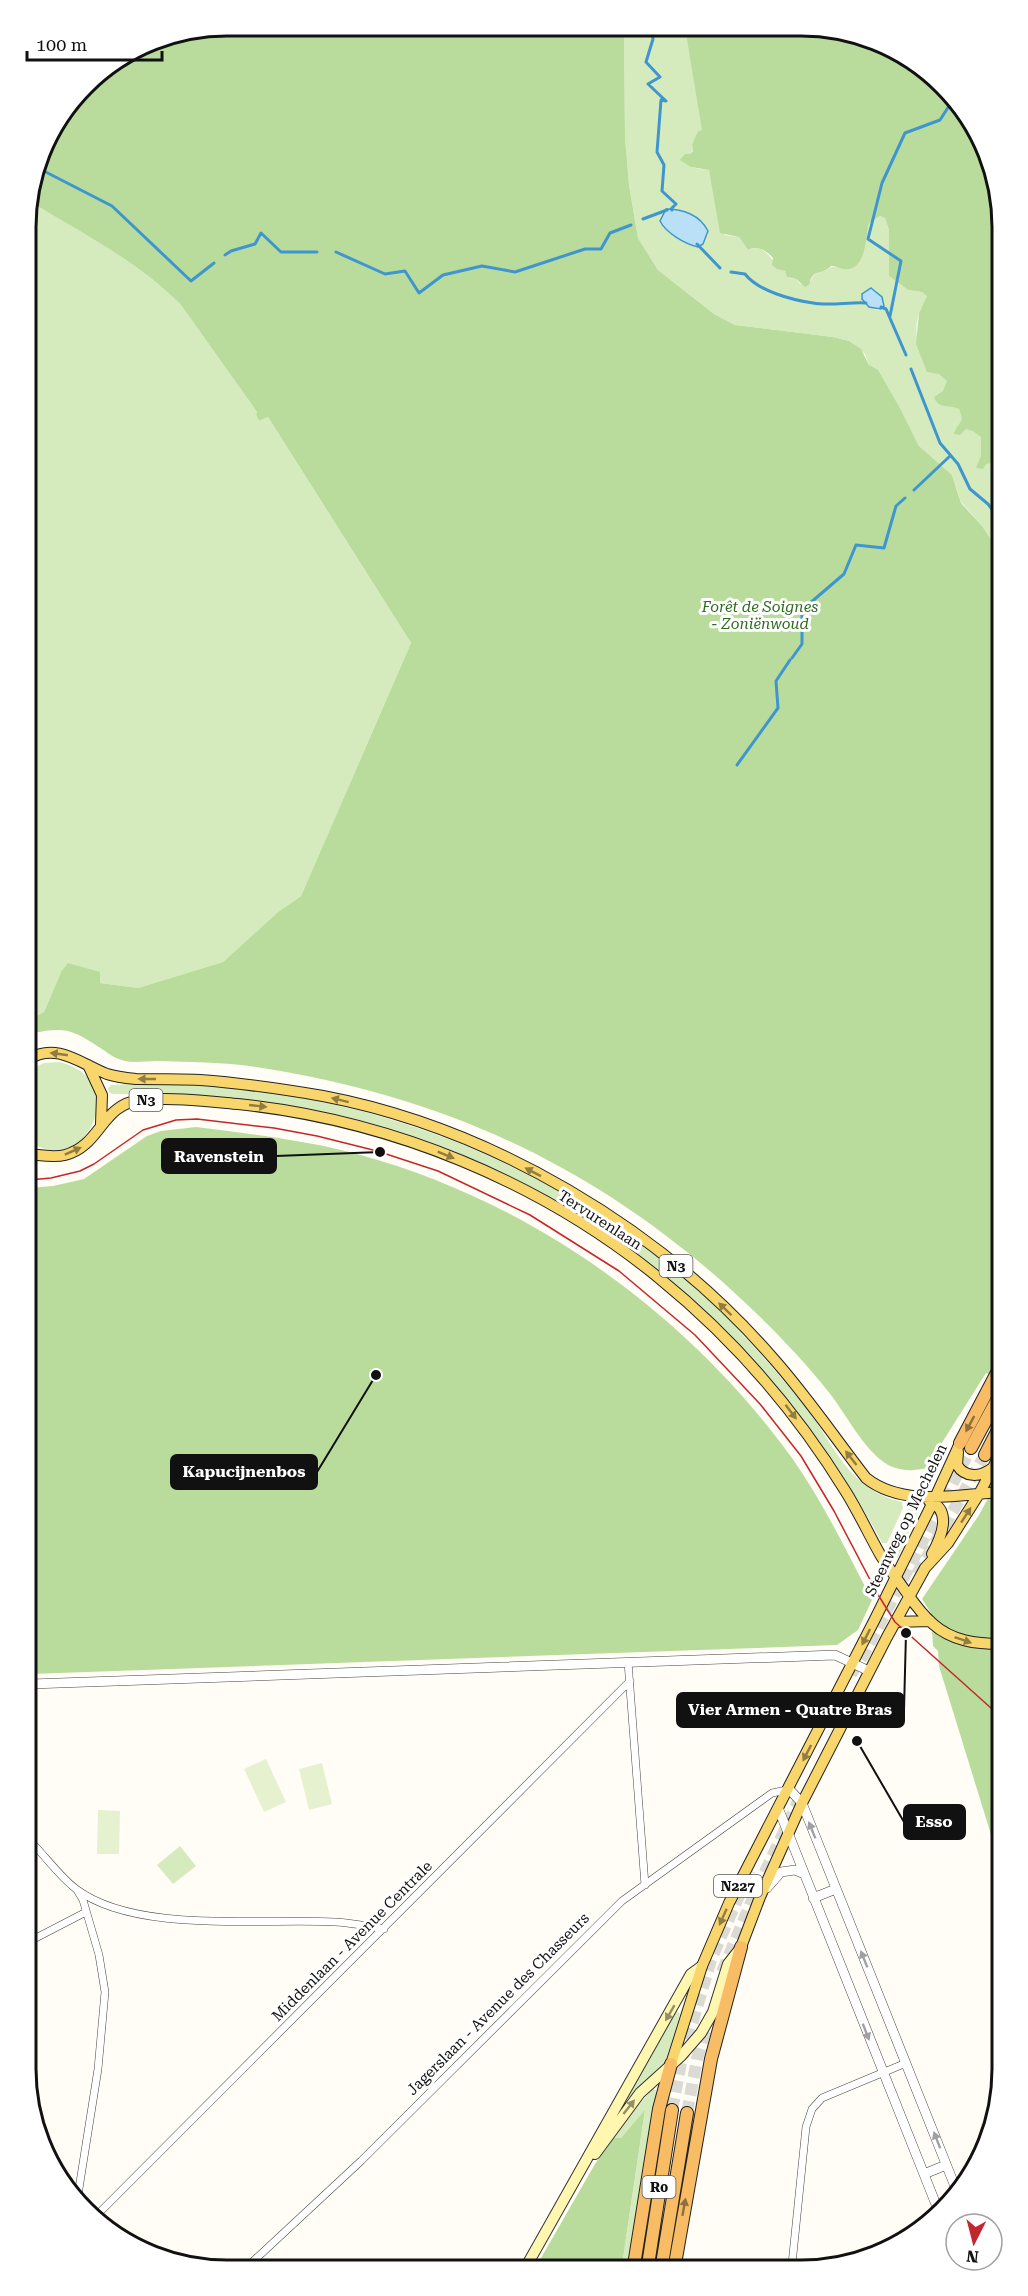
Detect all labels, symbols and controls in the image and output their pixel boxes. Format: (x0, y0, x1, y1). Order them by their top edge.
scale bar (27, 24, 162, 62)
text: 100 m (36, 34, 87, 55)
park label: Forêt de Soignes - Zoniënwoud (701, 598, 818, 633)
one-way arrow (49, 1050, 68, 1059)
one-way arrow (138, 1074, 157, 1084)
road number: N3 (130, 1089, 162, 1111)
one-way arrow (331, 1095, 350, 1105)
one-way arrow (249, 1101, 268, 1111)
callout: Ravenstein (162, 1139, 276, 1173)
one-way arrow (65, 1146, 82, 1155)
text: Ravenstein (174, 1147, 264, 1166)
one-way arrow (438, 1150, 456, 1160)
one-way arrow (525, 1167, 542, 1176)
street label: Tervurenlaan (555, 1186, 645, 1254)
road number: N3 (660, 1255, 692, 1277)
one-way arrow (718, 1302, 733, 1316)
one-way arrow (785, 1404, 797, 1420)
one-way arrow (965, 1415, 975, 1432)
street label: Steenweg op Mechelen (861, 1441, 951, 1599)
one-way arrow (844, 1450, 857, 1466)
callout: Kapucijnenbos (171, 1455, 317, 1489)
text: Kapucijnenbos (183, 1462, 305, 1481)
one-way arrow (960, 1507, 971, 1523)
one-way arrow (861, 1629, 871, 1646)
one-way arrow (954, 1635, 972, 1645)
callout: Vier Armen - Quatre Bras (677, 1693, 904, 1727)
text: Vier Armen - Quatre Bras (688, 1700, 892, 1719)
one-way arrow (803, 1744, 812, 1761)
callout: Esso (904, 1805, 965, 1839)
text: Esso (915, 1812, 953, 1831)
one-way arrow (807, 1821, 817, 1839)
street label: Middenlaan - Avenue Centrale (268, 1857, 436, 2025)
road number: N227 (714, 1875, 762, 1897)
street label: Jagerslaan - Avenue des Chasseurs (403, 1909, 593, 2099)
one-way arrow (718, 1909, 728, 1927)
one-way arrow (859, 1950, 868, 1968)
one-way arrow (665, 2005, 675, 2022)
one-way arrow (861, 2023, 871, 2041)
one-way arrow (623, 2099, 635, 2115)
one-way arrow (931, 2131, 941, 2149)
road number: R0 (642, 2176, 676, 2198)
one-way arrow (680, 2197, 689, 2216)
north arrow (944, 2212, 1004, 2272)
text: N (965, 2246, 980, 2267)

